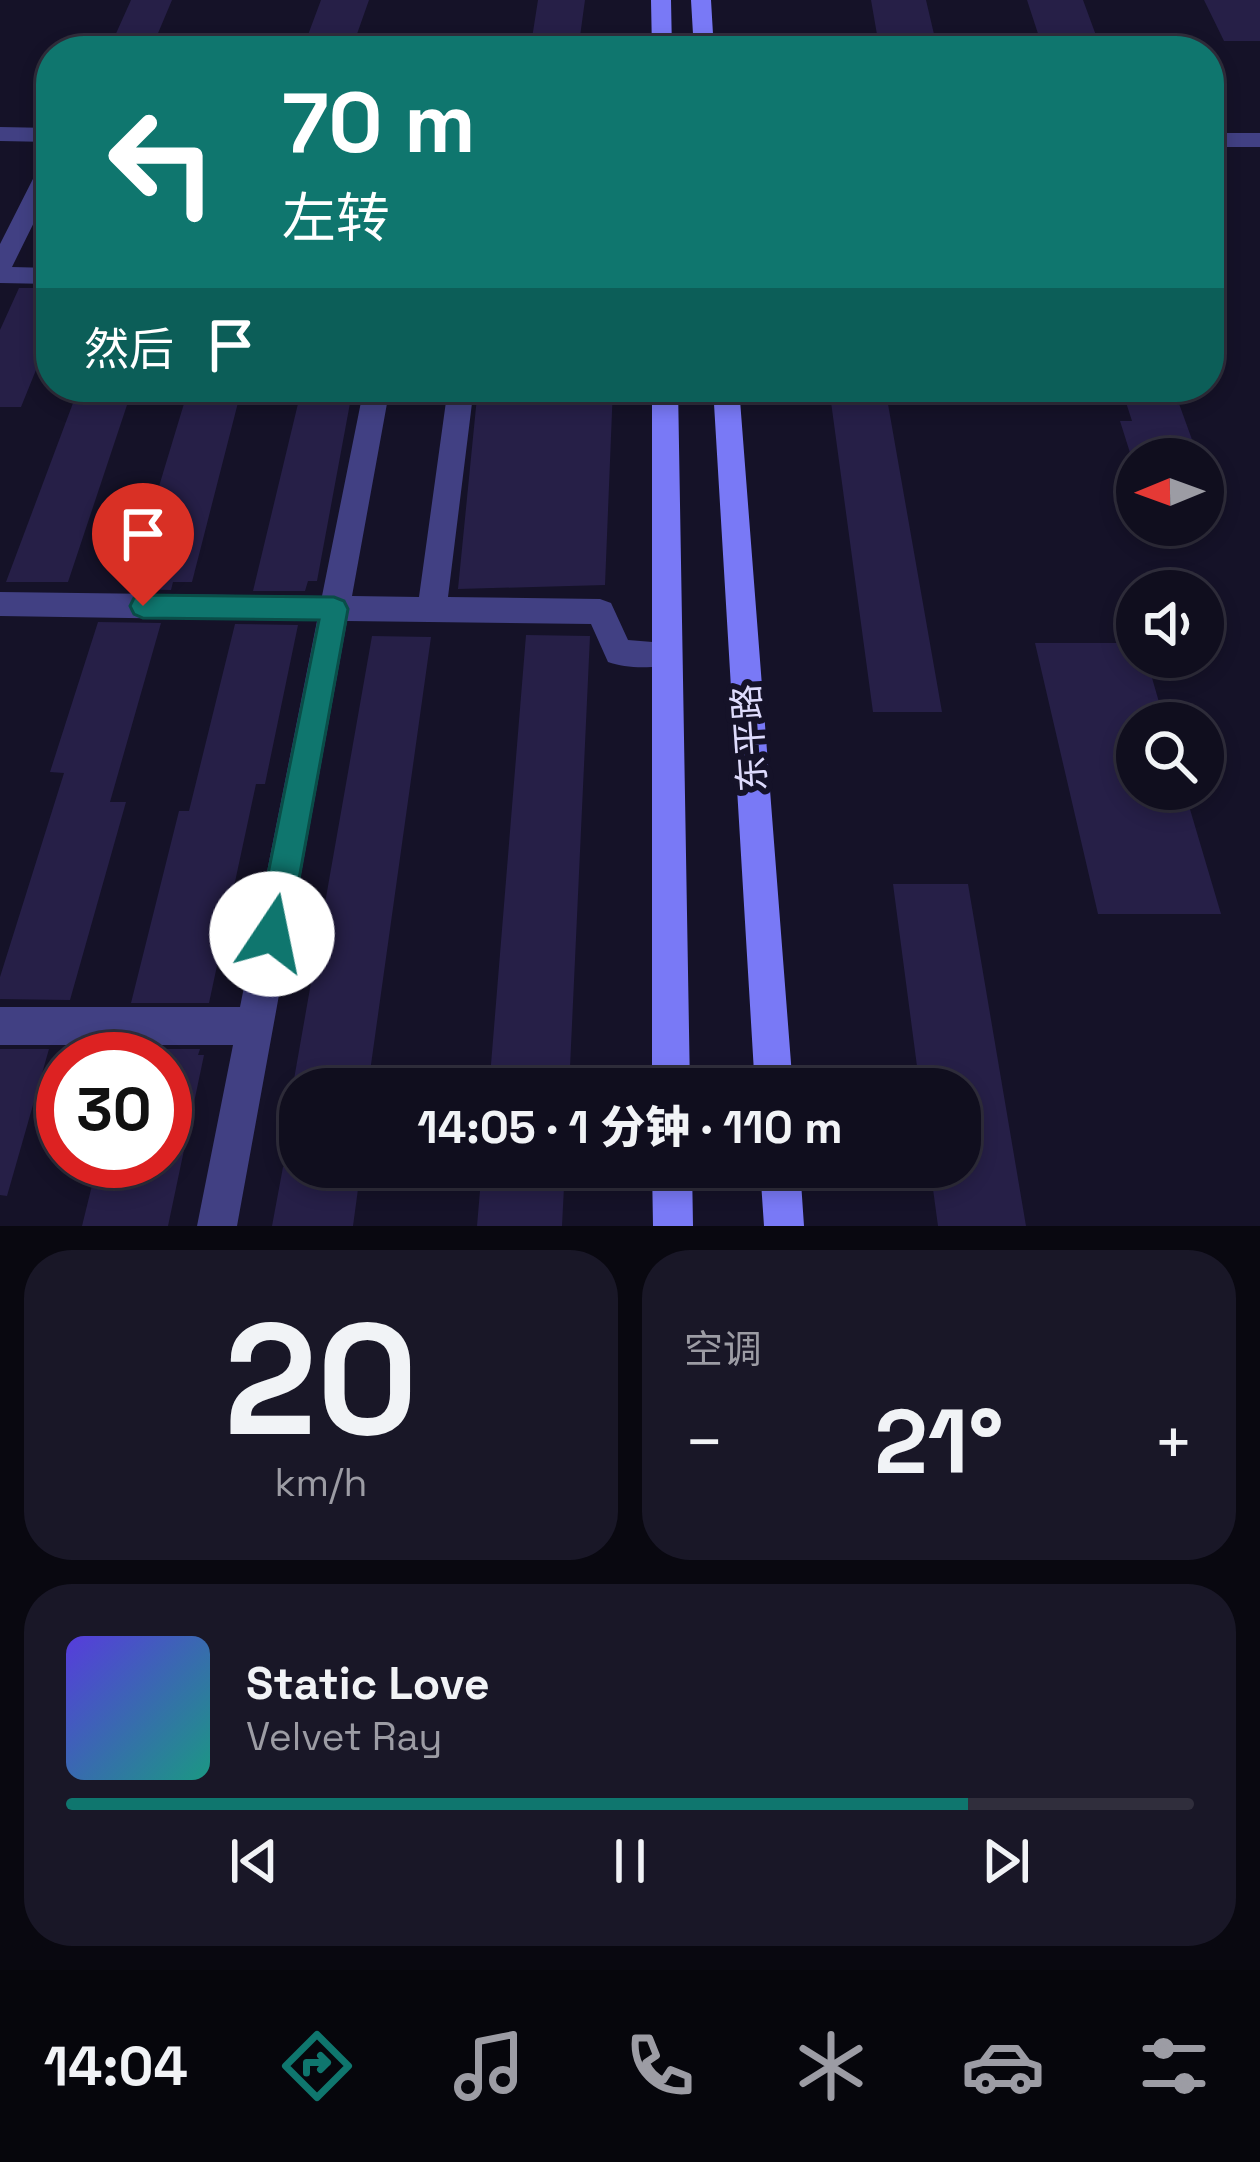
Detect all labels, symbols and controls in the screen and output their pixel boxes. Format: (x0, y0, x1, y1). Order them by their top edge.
text: 70 m (282, 69, 476, 177)
icon: left (84, 84, 240, 240)
text: 左转 (282, 184, 390, 253)
icon: arrive (198, 312, 264, 378)
text: 然后 (84, 321, 174, 378)
north arrow (1116, 438, 1224, 546)
map controls (1116, 438, 1224, 810)
pin (92, 483, 194, 606)
icon: arrive (110, 501, 176, 567)
button: sound (1116, 570, 1224, 678)
street label: 东平路 (723, 683, 777, 793)
button: search (1116, 702, 1224, 810)
position arrow (209, 871, 335, 997)
speed limit sign: 30 (36, 1032, 192, 1188)
text: 14:05 · 1 分钟 · 110 m (417, 1099, 843, 1156)
text: 20 (224, 1280, 418, 1480)
text: 空调 (684, 1325, 762, 1374)
text: 21° (874, 1384, 1004, 1499)
text: − (684, 1400, 725, 1484)
text: + (1153, 1400, 1194, 1484)
text: km/h (275, 1458, 367, 1507)
text: Static Love (246, 1655, 490, 1712)
text: Velvet Ray (246, 1712, 442, 1761)
icon: previous (221, 1828, 287, 1894)
icon: pause (597, 1828, 663, 1894)
icon: next (973, 1828, 1039, 1894)
icon: directions (275, 2024, 359, 2108)
icon: music (447, 2024, 531, 2108)
icon: phone (618, 2024, 702, 2108)
icon: climate (789, 2024, 873, 2108)
icon: car (961, 2024, 1045, 2108)
icon: filters (1132, 2024, 1216, 2108)
text: 14:04 (44, 2032, 188, 2101)

